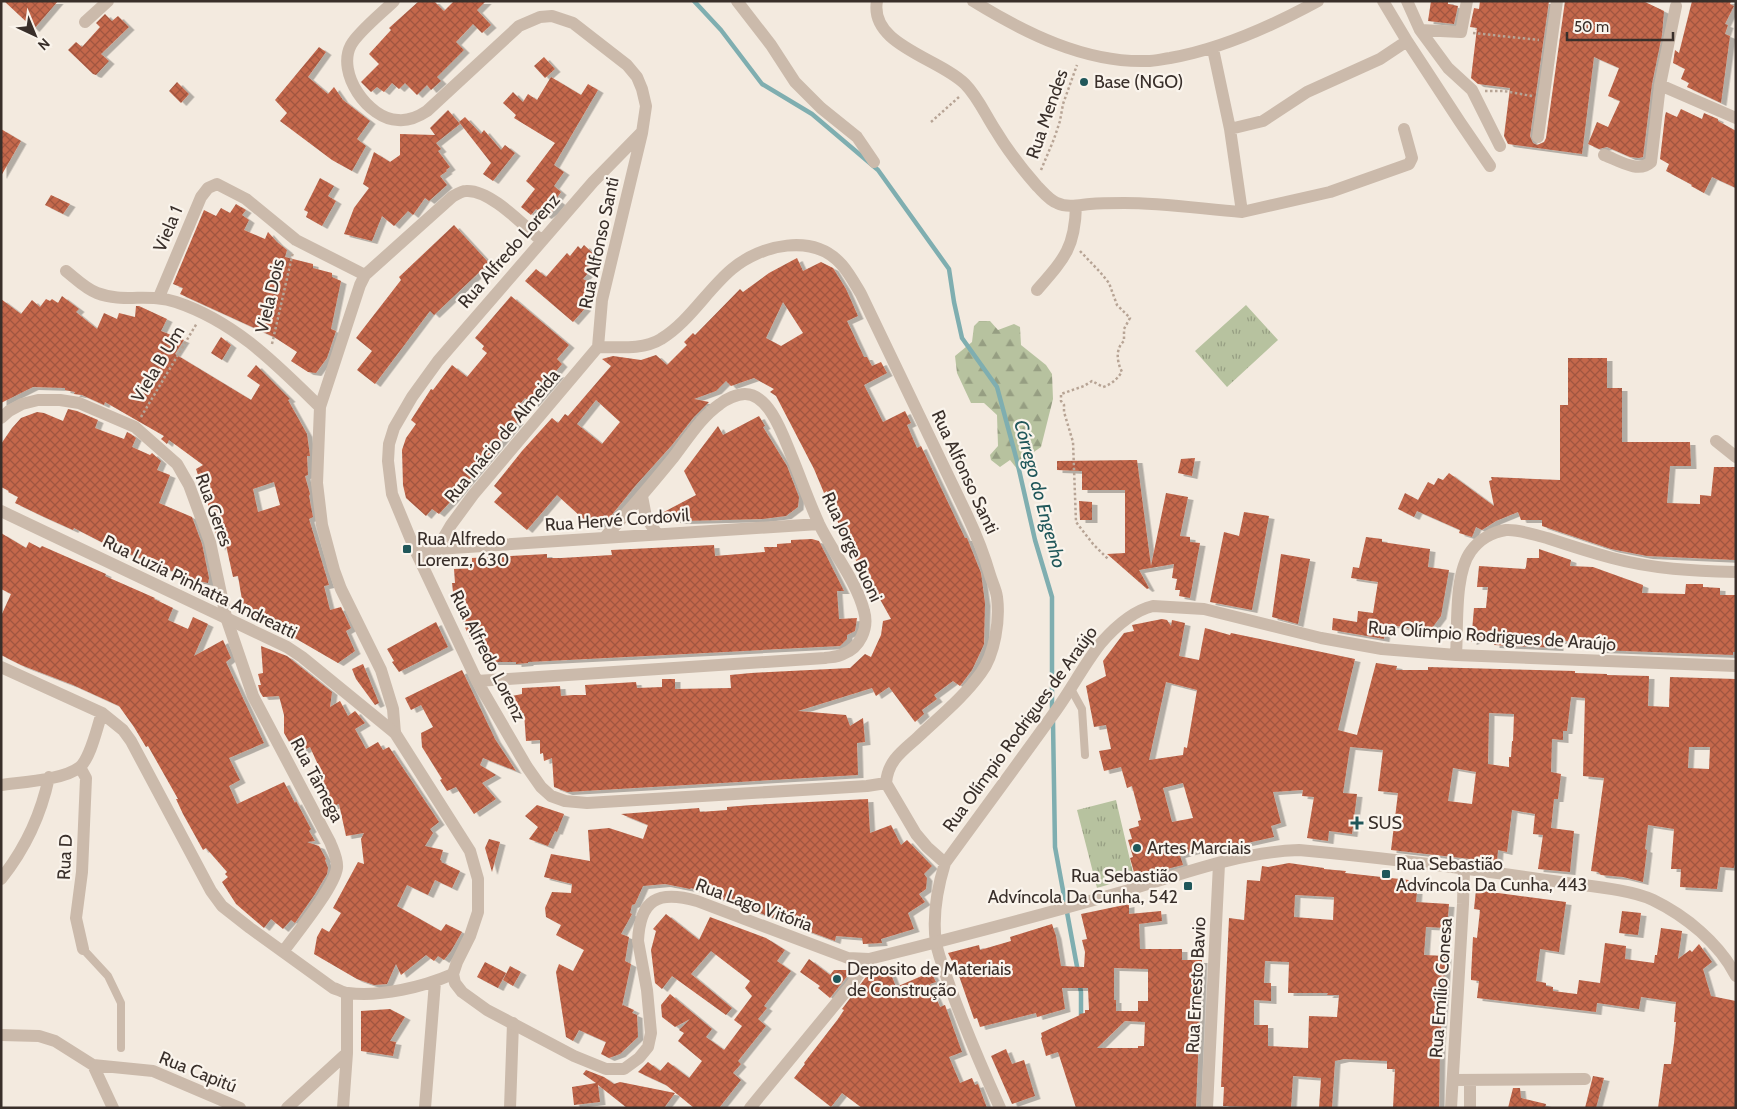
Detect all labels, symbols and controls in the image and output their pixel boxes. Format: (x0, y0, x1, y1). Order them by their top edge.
north arrow (10, 10, 60, 60)
scale bar (1567, 10, 1673, 42)
text: 50 m (1574, 18, 1609, 36)
text: N (34, 34, 54, 54)
street label: Rua Mendes (1021, 66, 1073, 162)
place label: Base (NGO) (1094, 71, 1183, 93)
marker: Base (NGO) (1078, 76, 1090, 88)
street label: Rua Alfonso Santi (574, 175, 624, 311)
street label: Rua Alfredo Lorenz (453, 189, 565, 313)
street label: Viela 1 (149, 203, 187, 255)
street label: Viela Dois (251, 257, 289, 335)
street label: Viela B Um (127, 322, 189, 406)
street label: Rua Inácio de Almeida (440, 364, 565, 507)
street label: Rua Alfonso Santi (927, 407, 1003, 537)
water label: Córrego do Engenho (1009, 417, 1071, 571)
street label: Rua Geres (191, 470, 237, 550)
street label: Rua Jorge Buoni (817, 489, 887, 605)
street label: Rua Hervé Cordovil (544, 504, 691, 536)
place label: Rua Alfredo Lorenz, 630 (417, 528, 509, 571)
street label: Rua Luzia Pinhatta Andreatti (99, 530, 301, 644)
marker: Rua Alfredo Lorenz, 630 (401, 543, 413, 555)
street label: Rua Alfredo Lorenz (445, 587, 531, 726)
street label: Rua Olímpio Rodrigues de Araújo (1367, 616, 1617, 656)
street label: Rua Olímpio Rodrigues de Araújo (938, 622, 1102, 836)
street label: Rua Tâmega (286, 734, 349, 826)
place label: SUS (1368, 812, 1402, 834)
marker: SUS (1350, 816, 1364, 830)
street label: Rua D (53, 834, 77, 880)
place label: Artes Marciais (1147, 837, 1251, 859)
marker: Artes Marciais (1131, 842, 1143, 854)
place label: Rua Sebastião Advíncola Da Cunha, 443 (1396, 853, 1587, 896)
place label: Rua Sebastião Advíncola Da Cunha, 542 (988, 865, 1178, 908)
marker: Rua Sebastião Advíncola Da Cunha, 443 (1380, 868, 1392, 880)
street label: Rua Lago Vitória (692, 874, 816, 936)
marker: Rua Sebastião Advíncola Da Cunha, 542 (1182, 880, 1194, 892)
street label: Rua Ernesto Bavio (1181, 916, 1211, 1054)
street label: Rua Emílio Conesa (1425, 917, 1457, 1059)
place label: Deposito de Materiais de Construção (847, 958, 1011, 1001)
marker: Deposito de Materiais de Construção (831, 973, 843, 985)
street label: Rua Capitú (156, 1046, 240, 1098)

